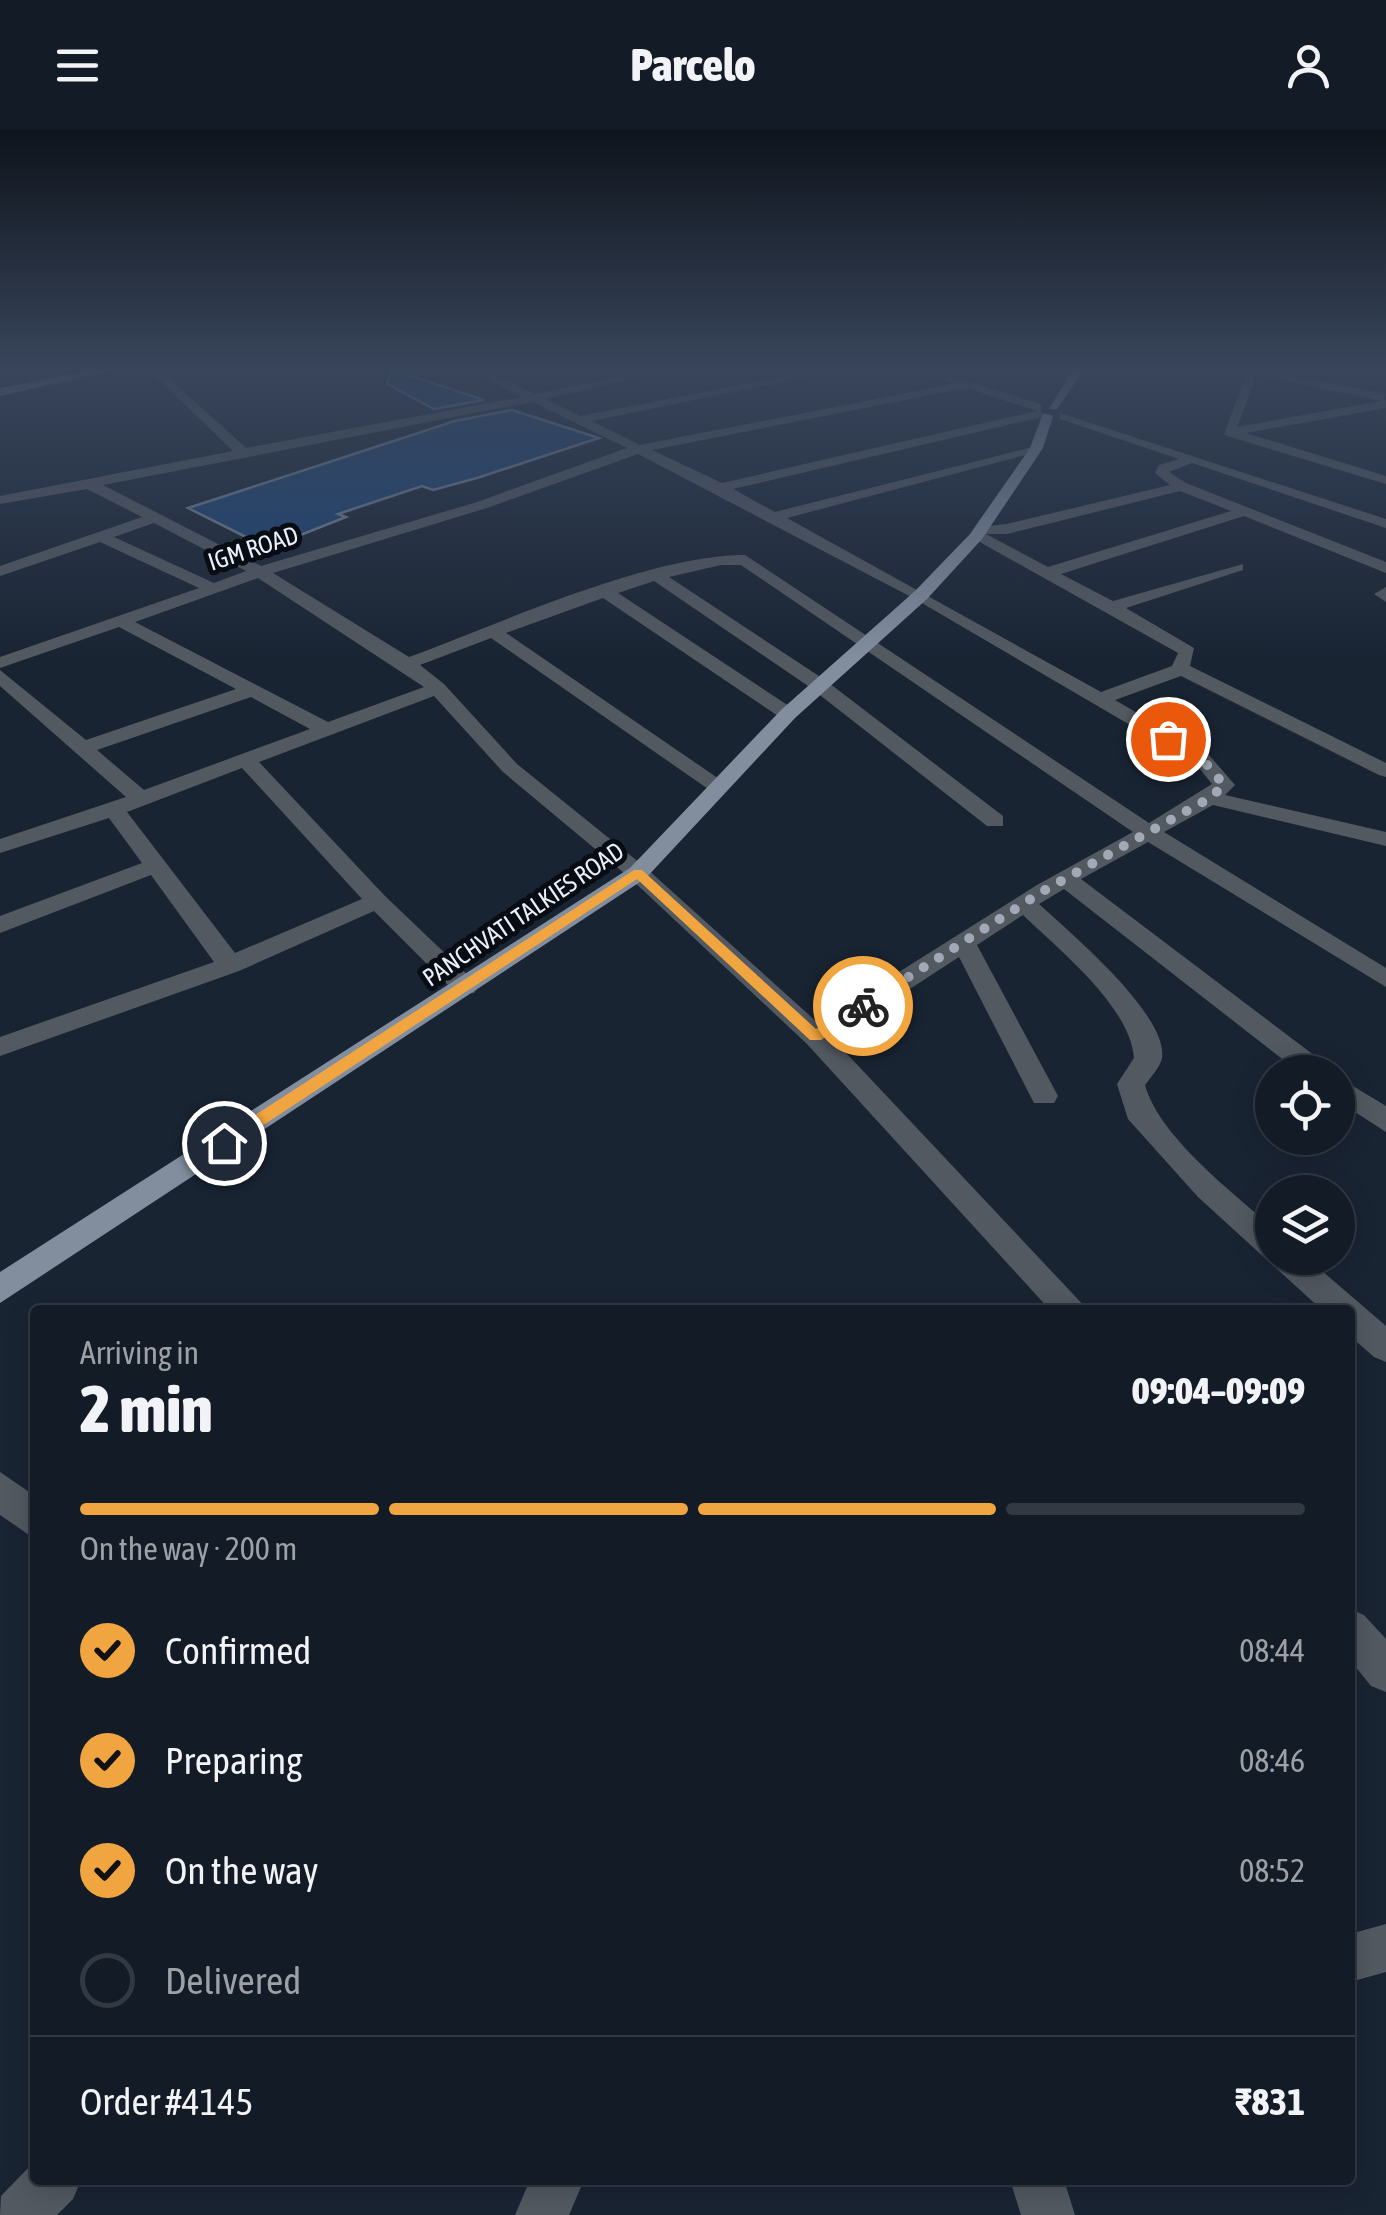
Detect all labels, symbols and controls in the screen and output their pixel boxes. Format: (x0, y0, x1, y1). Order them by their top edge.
icon: menu (50, 38, 105, 93)
icon: person (1281, 38, 1336, 93)
text: Parcelo (630, 39, 756, 91)
street label: IGM ROAD (204, 520, 302, 576)
pin (1126, 697, 1211, 782)
icon: bag (1141, 712, 1196, 767)
street label: PANCHVATI TALKIES ROAD (417, 836, 629, 992)
courier (813, 956, 913, 1056)
icon: bike (836, 979, 891, 1034)
map controls (1255, 1055, 1355, 1275)
button: locate (1255, 1055, 1355, 1155)
pin (182, 1101, 267, 1186)
icon: home (197, 1116, 252, 1171)
button: layers (1255, 1175, 1355, 1275)
text: Arriving in (80, 1334, 199, 1371)
text: 09:04–09:09 (1132, 1369, 1305, 1412)
text: 2 min (80, 1371, 213, 1446)
text: On the way · 200 m (80, 1530, 297, 1567)
icon: check (80, 1623, 135, 1678)
text: Confirmed (165, 1629, 311, 1672)
text: 08:44 (1239, 1632, 1305, 1669)
icon: check (80, 1733, 135, 1788)
text: Preparing (165, 1739, 303, 1782)
text: 08:46 (1239, 1742, 1305, 1779)
icon: check (80, 1843, 135, 1898)
text: On the way (165, 1849, 318, 1892)
text: 08:52 (1239, 1852, 1305, 1889)
text: Delivered (165, 1959, 301, 2002)
text: Order #4145 (80, 2080, 253, 2123)
text: ₹831 (1235, 2080, 1305, 2123)

